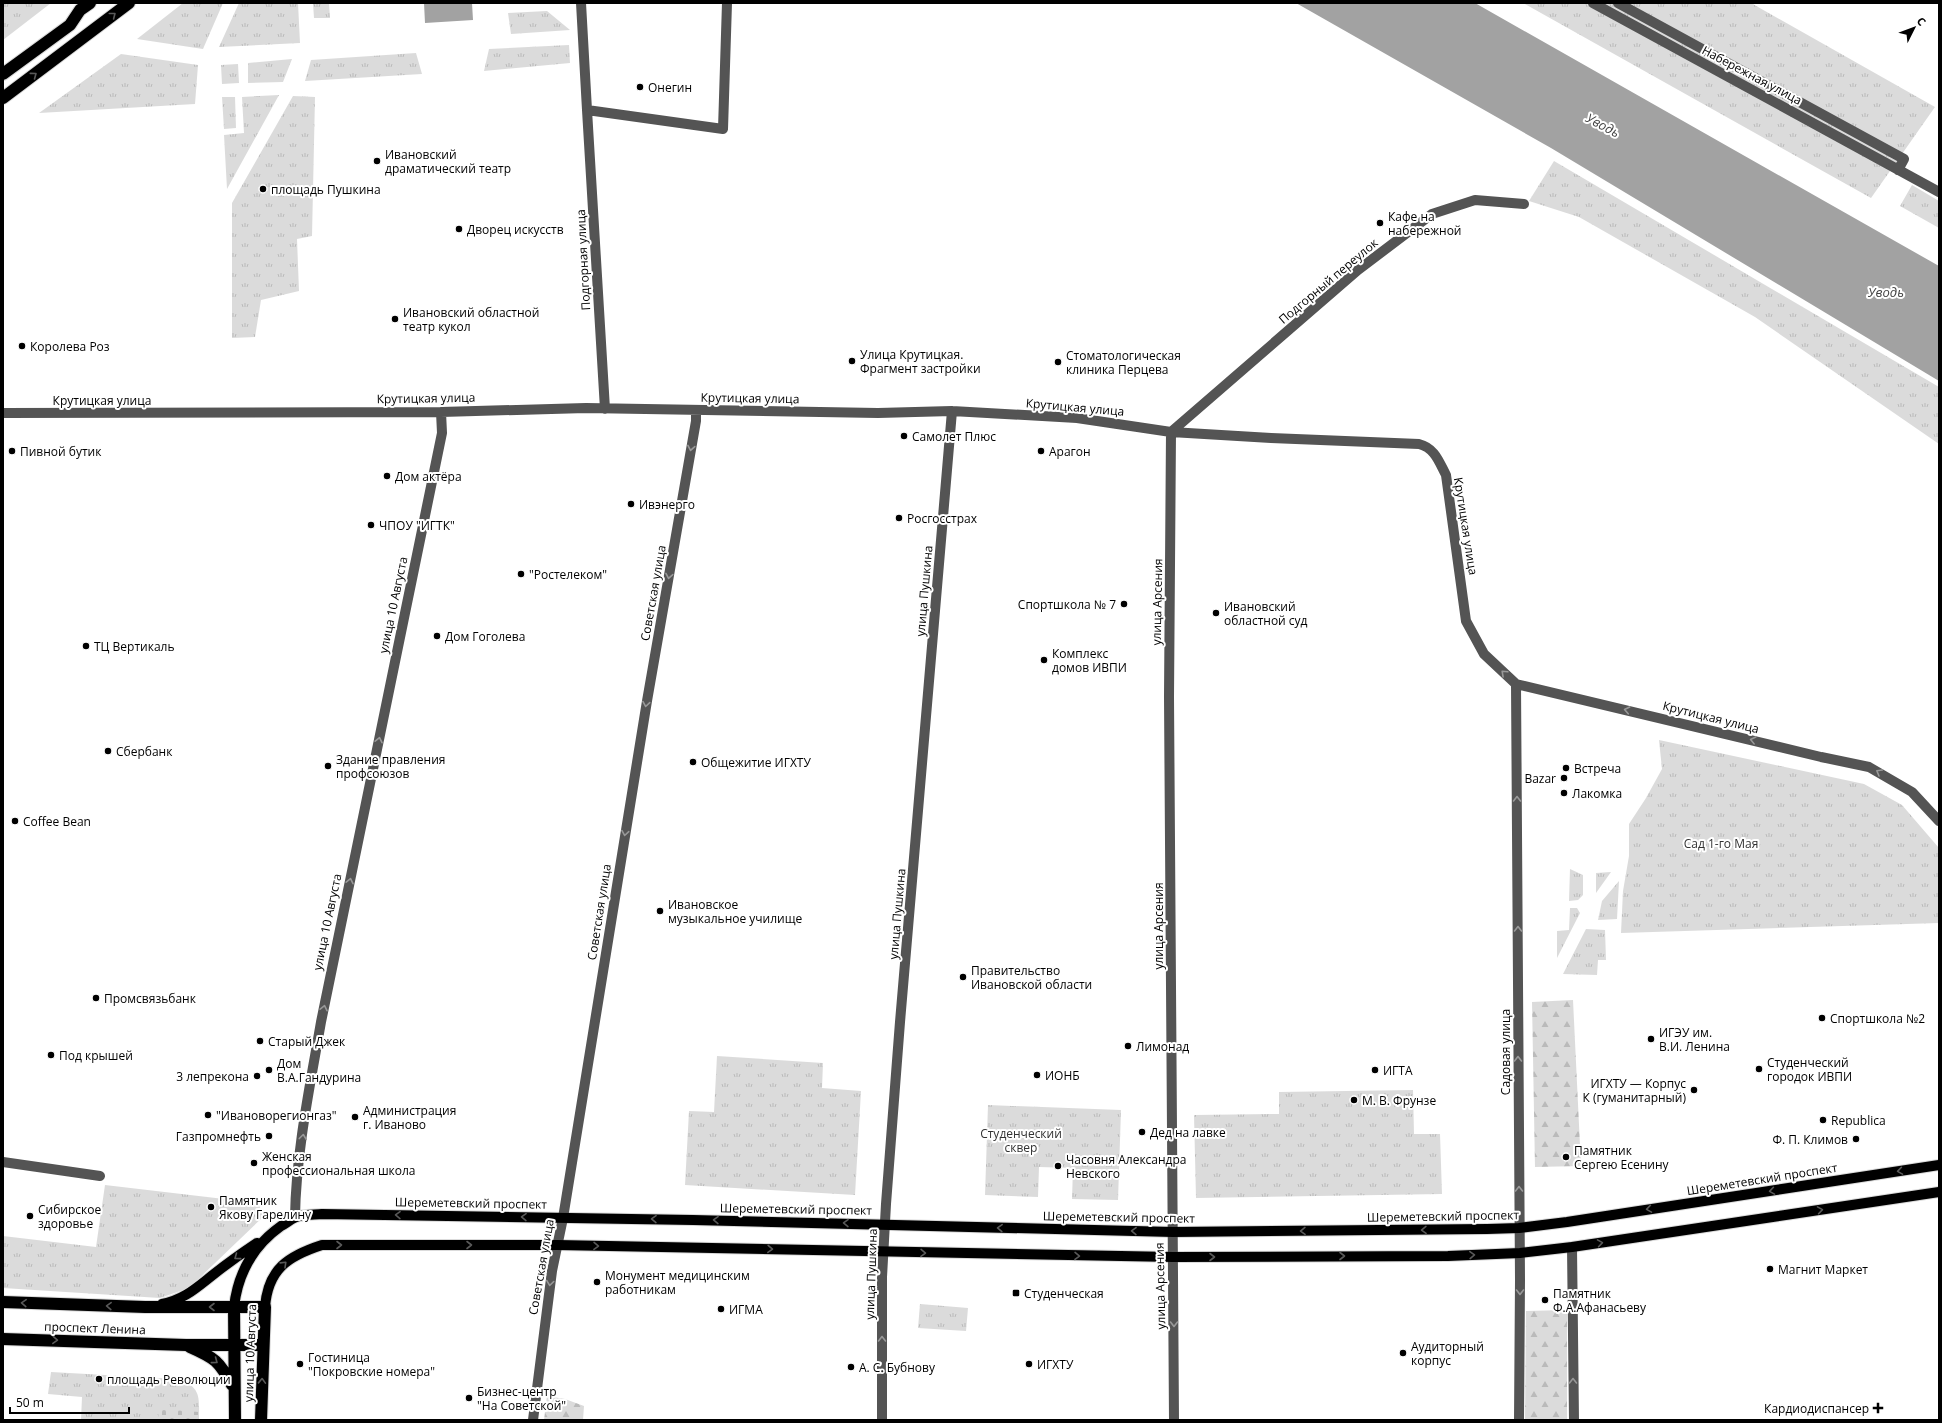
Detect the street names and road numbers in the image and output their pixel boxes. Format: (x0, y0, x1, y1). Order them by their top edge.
street label: Набережная улица (1699, 41, 1805, 109)
street label: Подгорная улица (572, 209, 594, 311)
street label: Подгорный переулок (1275, 234, 1382, 328)
street label: Крутицкая улица (376, 389, 476, 407)
street label: Крутицкая улица (700, 389, 800, 407)
street label: Крутицкая улица (53, 392, 151, 409)
street label: Крутицкая улица (1025, 394, 1125, 420)
street label: Крутицкая улица (1450, 476, 1482, 576)
street label: Советская улица (636, 544, 670, 642)
street label: улица Пушкина (912, 545, 936, 637)
street label: улица 10 Августа (374, 555, 412, 655)
street label: улица Арсения (1148, 558, 1166, 646)
street label: Крутицкая улица (1661, 697, 1761, 737)
street label: Советская улица (583, 863, 615, 961)
street label: улица Пушкина (885, 868, 909, 960)
street label: улица 10 Августа (308, 872, 346, 972)
street label: улица Арсения (1150, 882, 1167, 970)
street label: Садовая улица (1497, 1009, 1514, 1095)
street label: Шереметевский проспект (1686, 1159, 1839, 1199)
street label: Шереметевский проспект (395, 1193, 548, 1213)
street label: Шереметевский проспект (720, 1199, 873, 1219)
street label: Шереметевский проспект (1367, 1206, 1520, 1226)
street label: Шереметевский проспект (1043, 1207, 1196, 1227)
street label: Советская улица (524, 1218, 558, 1316)
street label: улица Пушкина (861, 1228, 881, 1320)
street label: улица Арсения (1151, 1242, 1169, 1330)
street label: улица 10 Августа (240, 1304, 260, 1402)
street label: проспект Ленина (44, 1318, 146, 1338)

